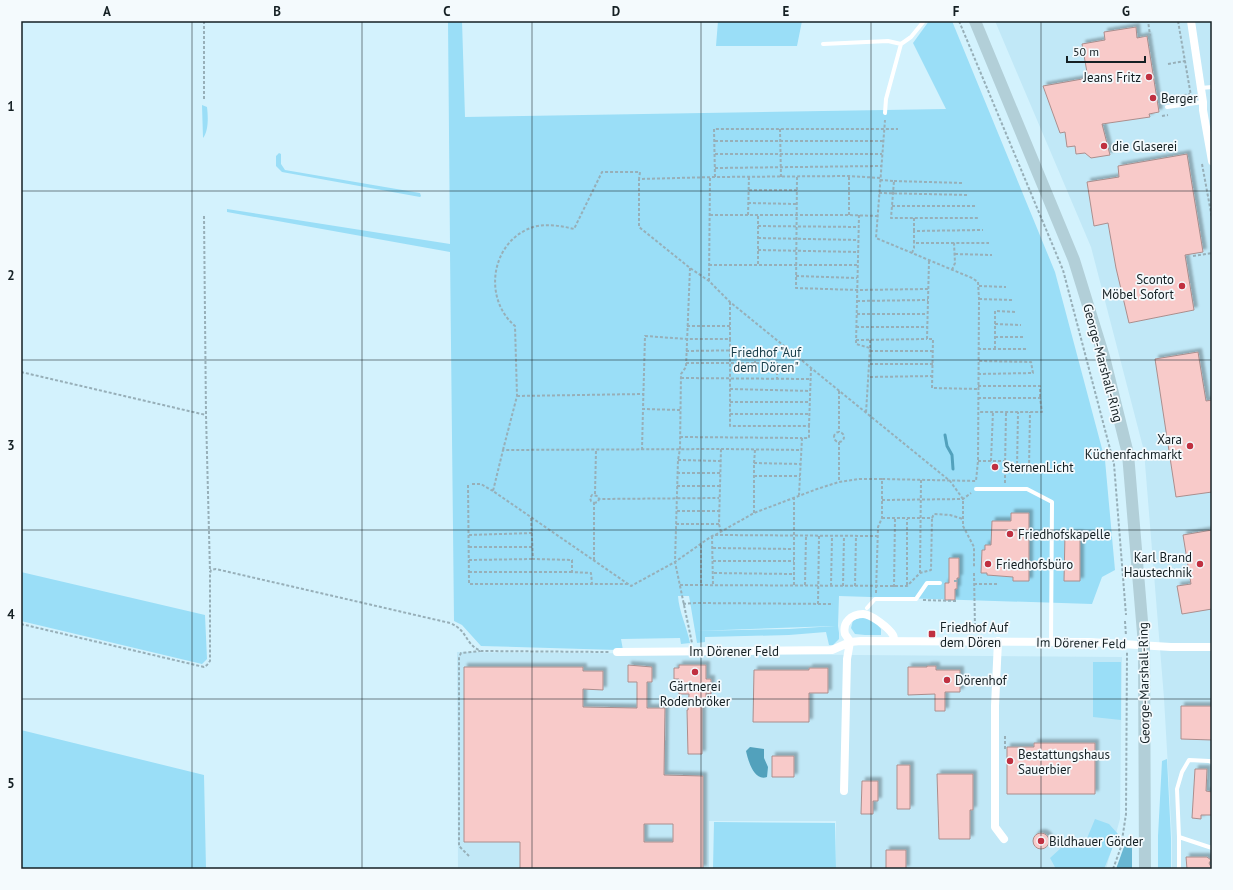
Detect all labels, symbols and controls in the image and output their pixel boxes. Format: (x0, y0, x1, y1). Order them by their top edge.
text: A (103, 3, 111, 20)
text: B (273, 3, 281, 20)
text: C (443, 3, 451, 20)
text: D (612, 3, 620, 20)
text: E (783, 3, 790, 20)
text: F (953, 3, 960, 20)
text: G (1122, 3, 1130, 20)
scale bar (1067, 38, 1145, 64)
text: 50 m (1073, 44, 1099, 59)
place label: Jeans Fritz (1082, 69, 1141, 86)
marker: Jeans Fritz (1144, 72, 1154, 82)
place label: Berger (1161, 90, 1198, 107)
marker: Berger (1148, 93, 1158, 103)
text: 1 (7, 98, 15, 115)
place label: die Glaserei (1112, 138, 1177, 155)
marker: die Glaserei (1099, 141, 1109, 151)
text: 2 (7, 267, 15, 284)
place label: Sconto Möbel Sofort (1102, 271, 1175, 303)
marker: Sconto Möbel Sofort (1177, 281, 1187, 291)
street label: George-Marshall-Ring (1079, 302, 1127, 424)
park label: Friedhof "Auf dem Dören" (731, 344, 802, 376)
place label: Xara Küchenfachmarkt (1085, 431, 1183, 463)
text: 3 (7, 437, 15, 454)
marker: Xara Küchenfachmarkt (1185, 441, 1195, 451)
place label: SternenLicht (1003, 459, 1074, 476)
marker: SternenLicht (990, 462, 1000, 472)
place label: Friedhofskapelle (1018, 526, 1110, 543)
marker: Friedhofskapelle (1005, 529, 1015, 539)
place label: Karl Brand Haustechnik (1124, 549, 1193, 581)
place label: Friedhofsbüro (996, 556, 1073, 573)
marker: Friedhofsbüro (983, 559, 993, 569)
marker: Karl Brand Haustechnik (1195, 559, 1205, 569)
text: 4 (7, 606, 15, 623)
place label: Friedhof Auf dem Dören (940, 619, 1009, 651)
street label: George-Marshall-Ring (1134, 622, 1154, 744)
marker: Friedhof Auf dem Dören (927, 629, 937, 639)
street label: Im Dörener Feld (1036, 634, 1126, 652)
street label: Im Dörener Feld (689, 643, 779, 660)
marker: Gärtnerei Rodenbröker (690, 667, 700, 677)
place label: Dörenhof (955, 672, 1008, 689)
marker: Dörenhof (942, 675, 952, 685)
place label: Gärtnerei Rodenbröker (660, 678, 731, 710)
place label: Bestattungshaus Sauerbier (1018, 746, 1110, 778)
marker: Bestattungshaus Sauerbier (1005, 756, 1015, 766)
text: 5 (7, 775, 15, 792)
place label: Bildhauer Görder (1049, 833, 1144, 850)
marker: Bildhauer Görder (1036, 836, 1046, 846)

